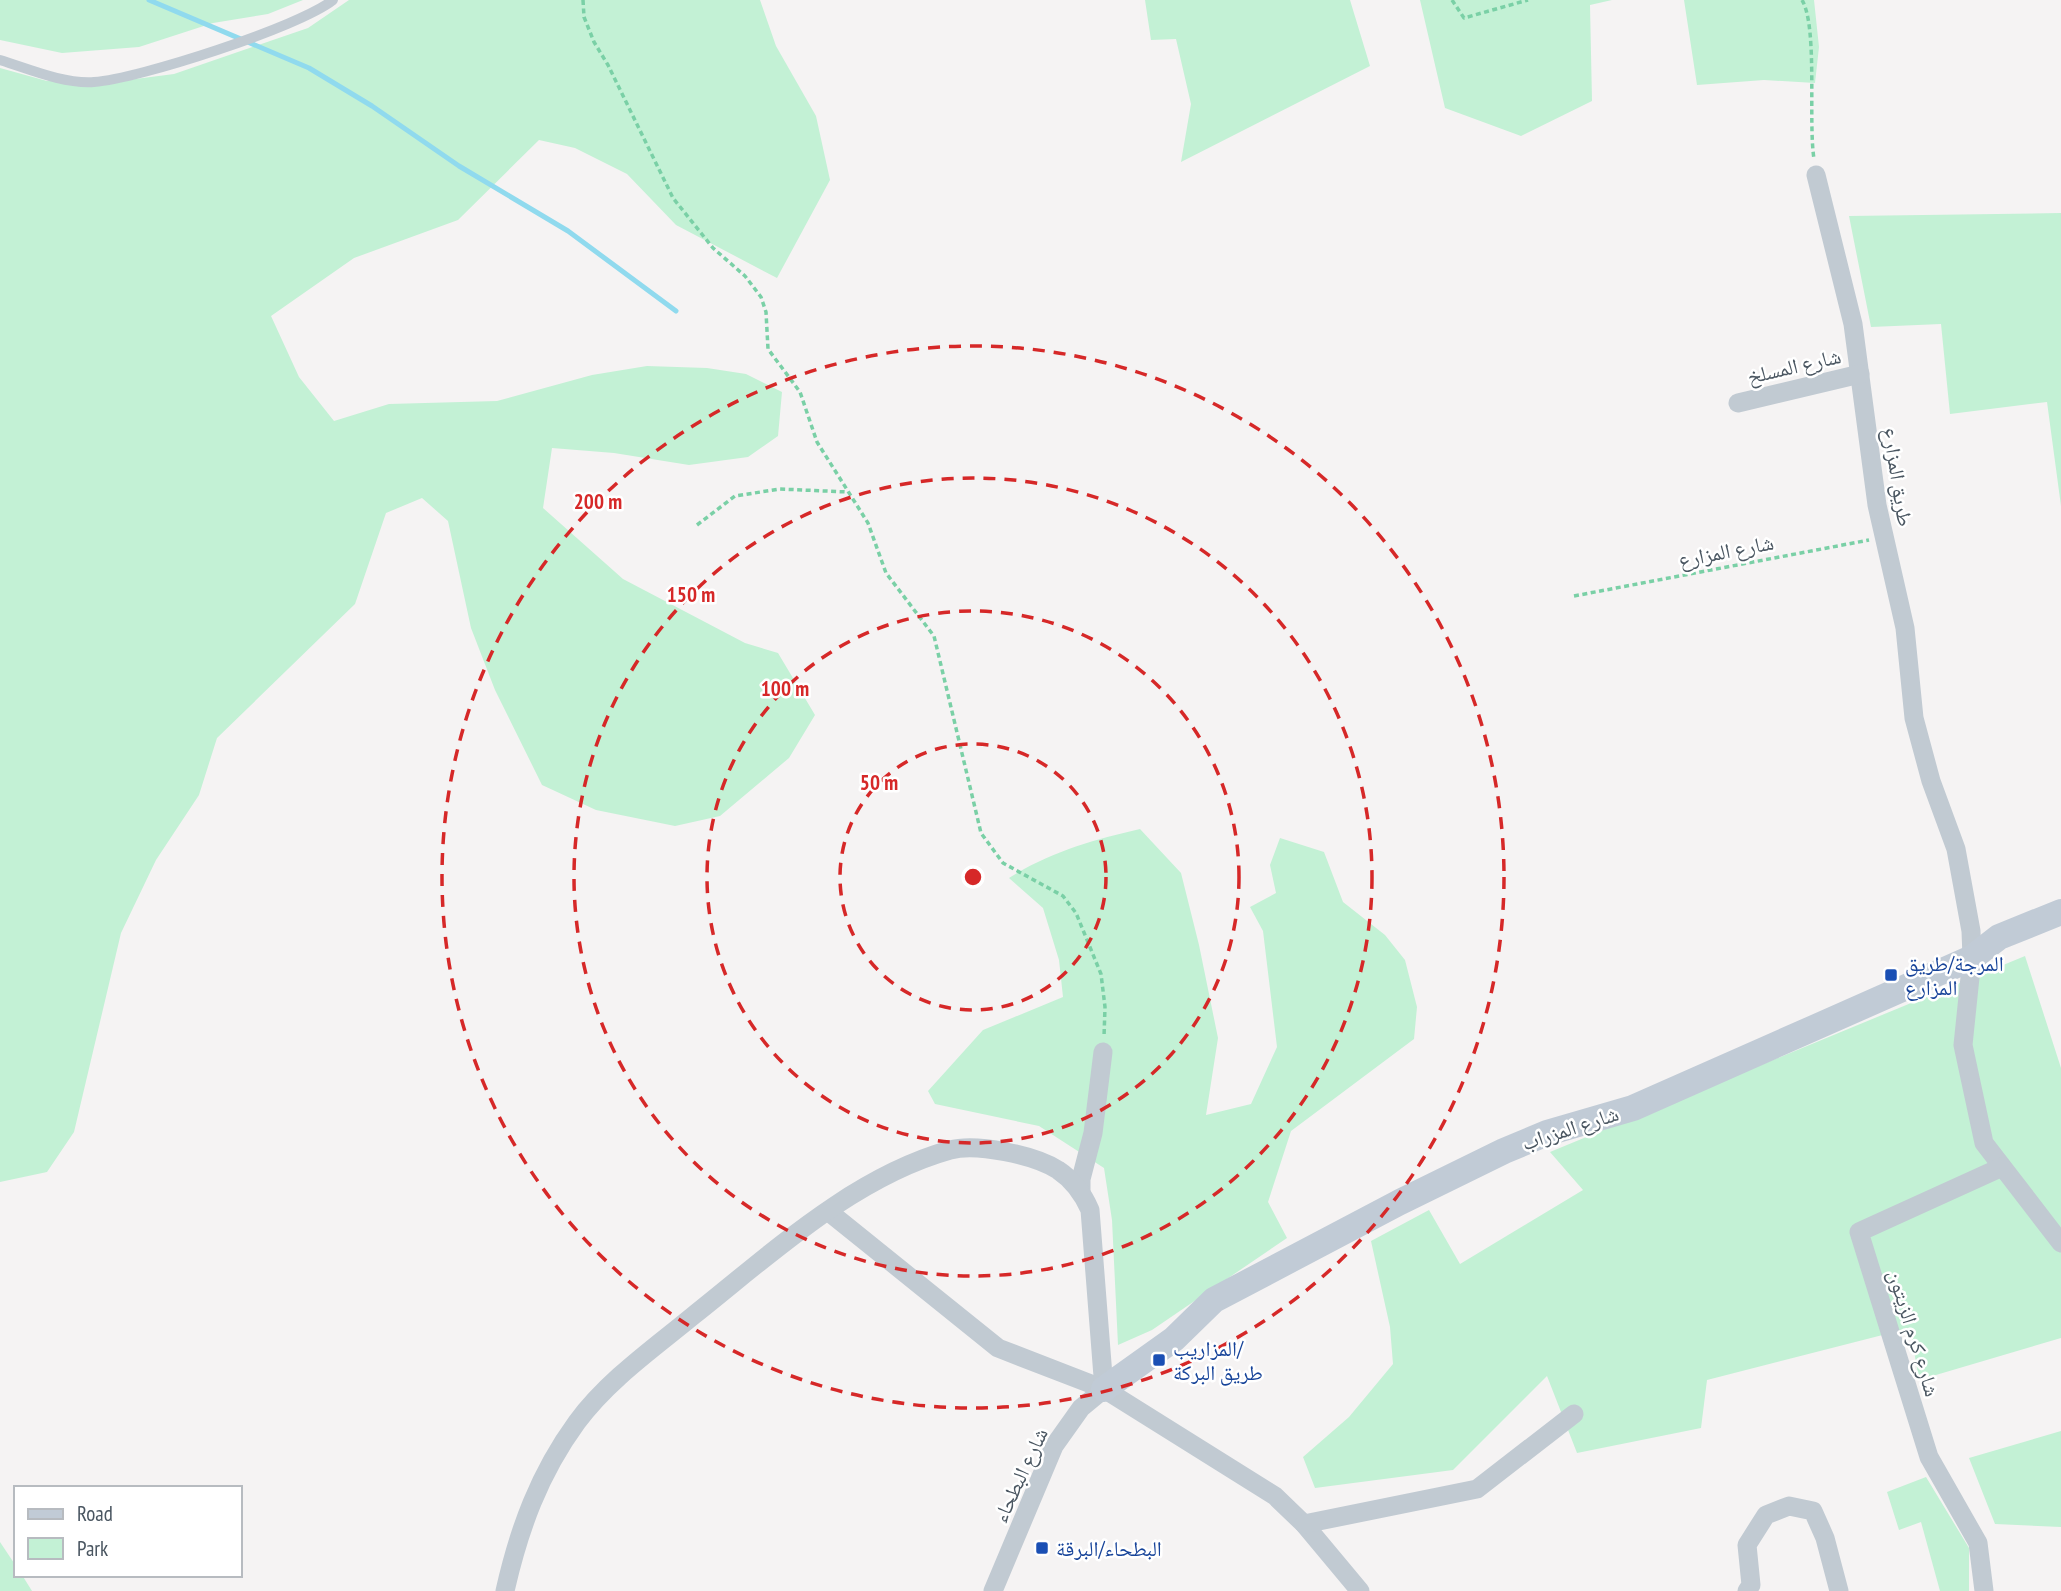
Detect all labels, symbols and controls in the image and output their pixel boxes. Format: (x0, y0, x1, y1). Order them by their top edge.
street label: شارع المسلخ (1744, 342, 1844, 390)
street label: طريق المزارع (1877, 426, 1919, 528)
text: 200 m (574, 488, 622, 515)
street label: شارع المزارع (1676, 529, 1776, 573)
text: 150 m (667, 581, 715, 608)
text: 100 m (761, 675, 809, 702)
text: 50 m (860, 769, 898, 796)
centre of rings (961, 865, 985, 889)
place label: المرجة/طريق المزارع (1905, 950, 2004, 1001)
marker: المرجة/طريق المزارع (1883, 967, 1899, 983)
street label: شارع المزراب (1518, 1100, 1622, 1156)
street label: شارع كرم الزيتون (1881, 1266, 1946, 1400)
place label: المزاريب/ طريق البركة (1173, 1335, 1263, 1386)
marker: المزاريب/ طريق البركة (1151, 1352, 1167, 1368)
street label: شارع البطحاء (986, 1423, 1054, 1527)
legend (14, 1486, 242, 1577)
text: Road (77, 1500, 113, 1527)
text: Park (77, 1535, 108, 1562)
place label: البطحاء/البرقة (1056, 1535, 1162, 1562)
marker: البطحاء/البرقة (1034, 1540, 1050, 1556)

